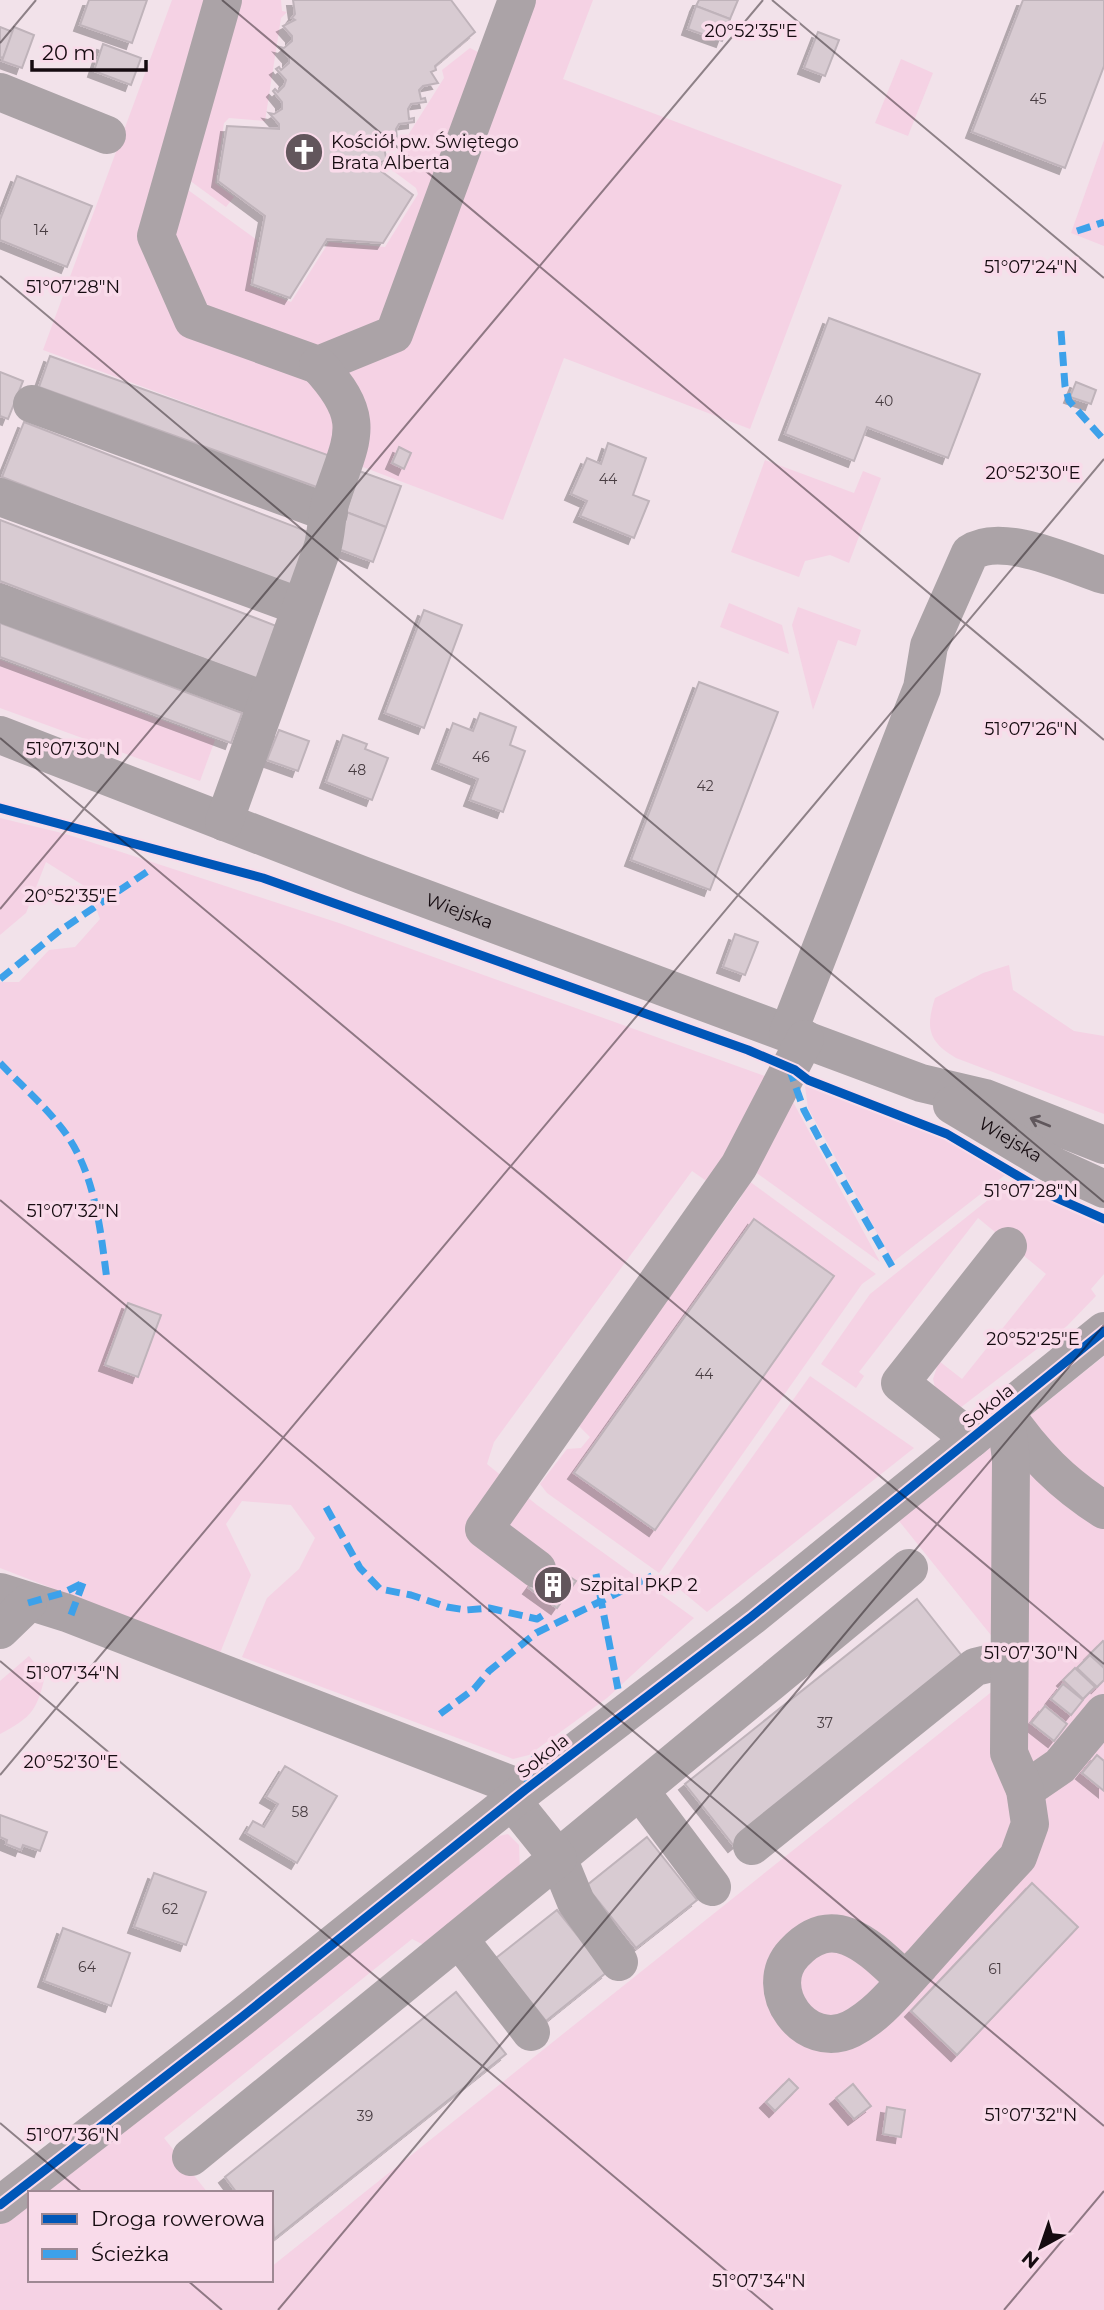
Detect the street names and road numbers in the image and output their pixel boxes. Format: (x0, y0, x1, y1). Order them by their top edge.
street label: Wiejska (423, 889, 496, 934)
street label: Wiejska (975, 1112, 1046, 1167)
street label: Sokola (958, 1379, 1018, 1433)
street label: Sokola (513, 1729, 573, 1783)

